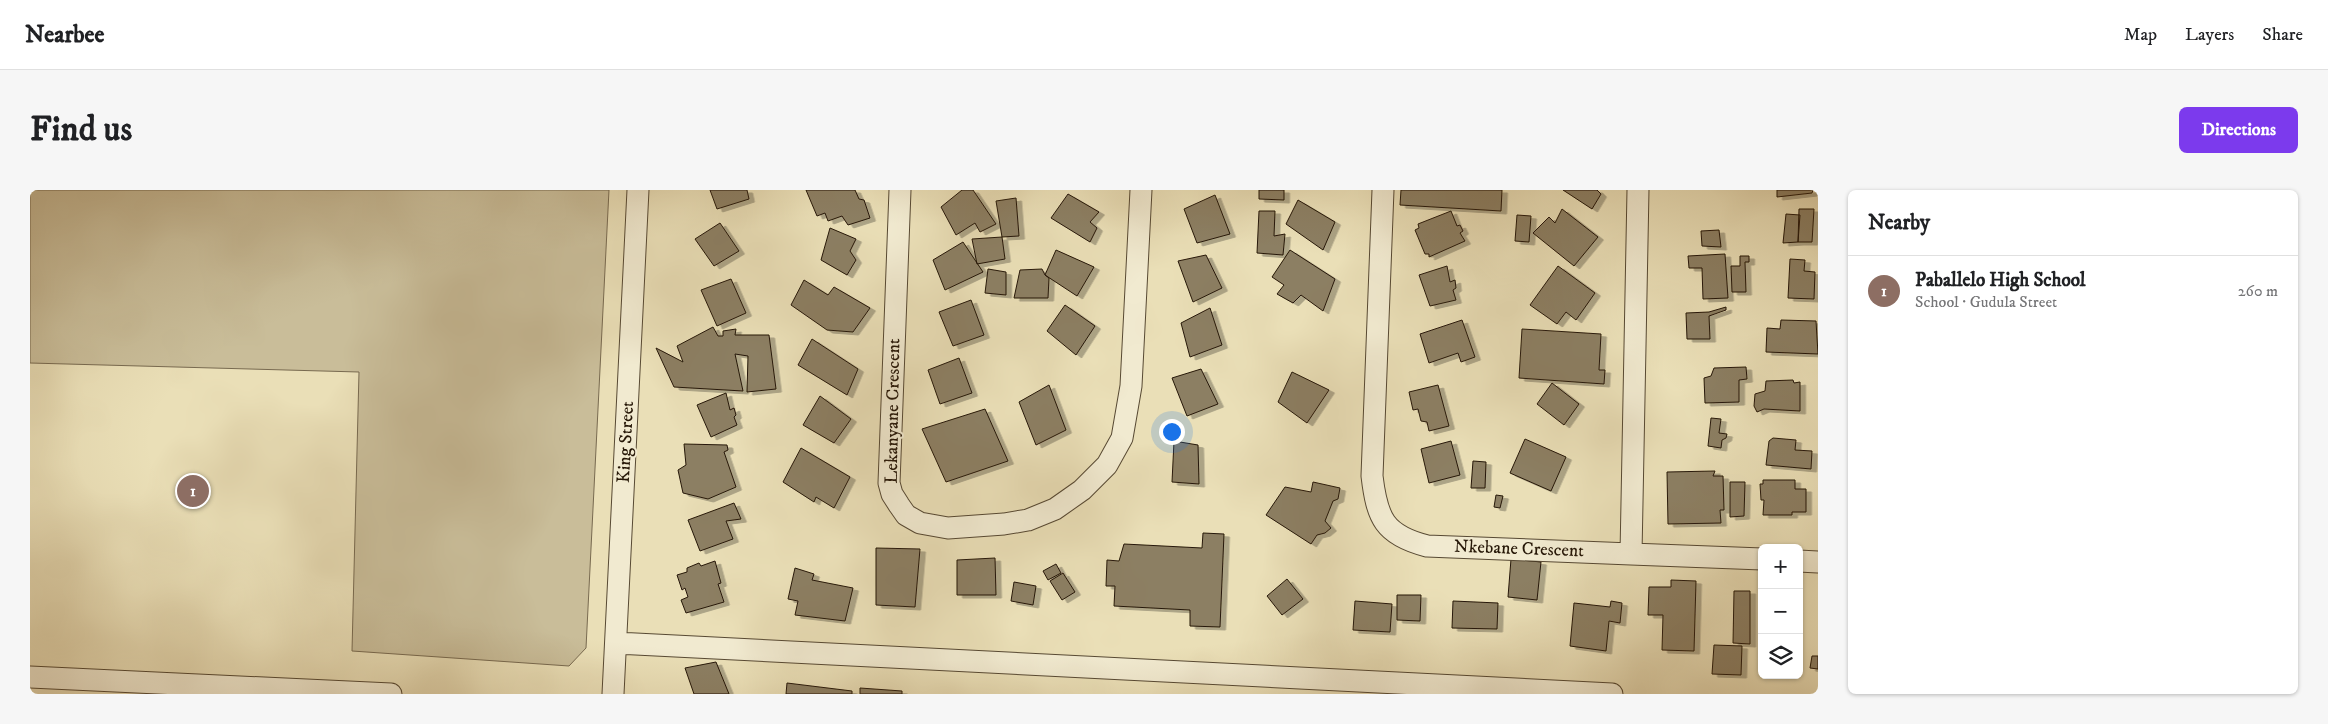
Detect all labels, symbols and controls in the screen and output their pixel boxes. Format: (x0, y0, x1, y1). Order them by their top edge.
text: Nearbee (25, 20, 104, 50)
text: Map (2124, 24, 2157, 46)
text: Layers (2185, 24, 2234, 46)
text: Share (2262, 24, 2303, 46)
button: Directions (2179, 107, 2298, 153)
text: Find us (30, 108, 132, 152)
text: Nearby (1868, 210, 1930, 236)
text: Paballelo High School (1915, 269, 2086, 292)
text: 1 (1881, 281, 1887, 301)
text: 260 m (2238, 281, 2278, 301)
text: School · Gudula Street (1915, 292, 2057, 312)
street label: Lekanyane Crescent (881, 338, 905, 484)
street label: King Street (613, 400, 639, 483)
your location (1159, 419, 1185, 445)
pin: 1 (177, 472, 209, 510)
street label: Nkebane Crescent (1454, 536, 1585, 562)
map controls (1758, 544, 1803, 679)
button: + (1758, 544, 1803, 589)
button: − (1758, 589, 1803, 634)
button: layers (1758, 634, 1803, 679)

